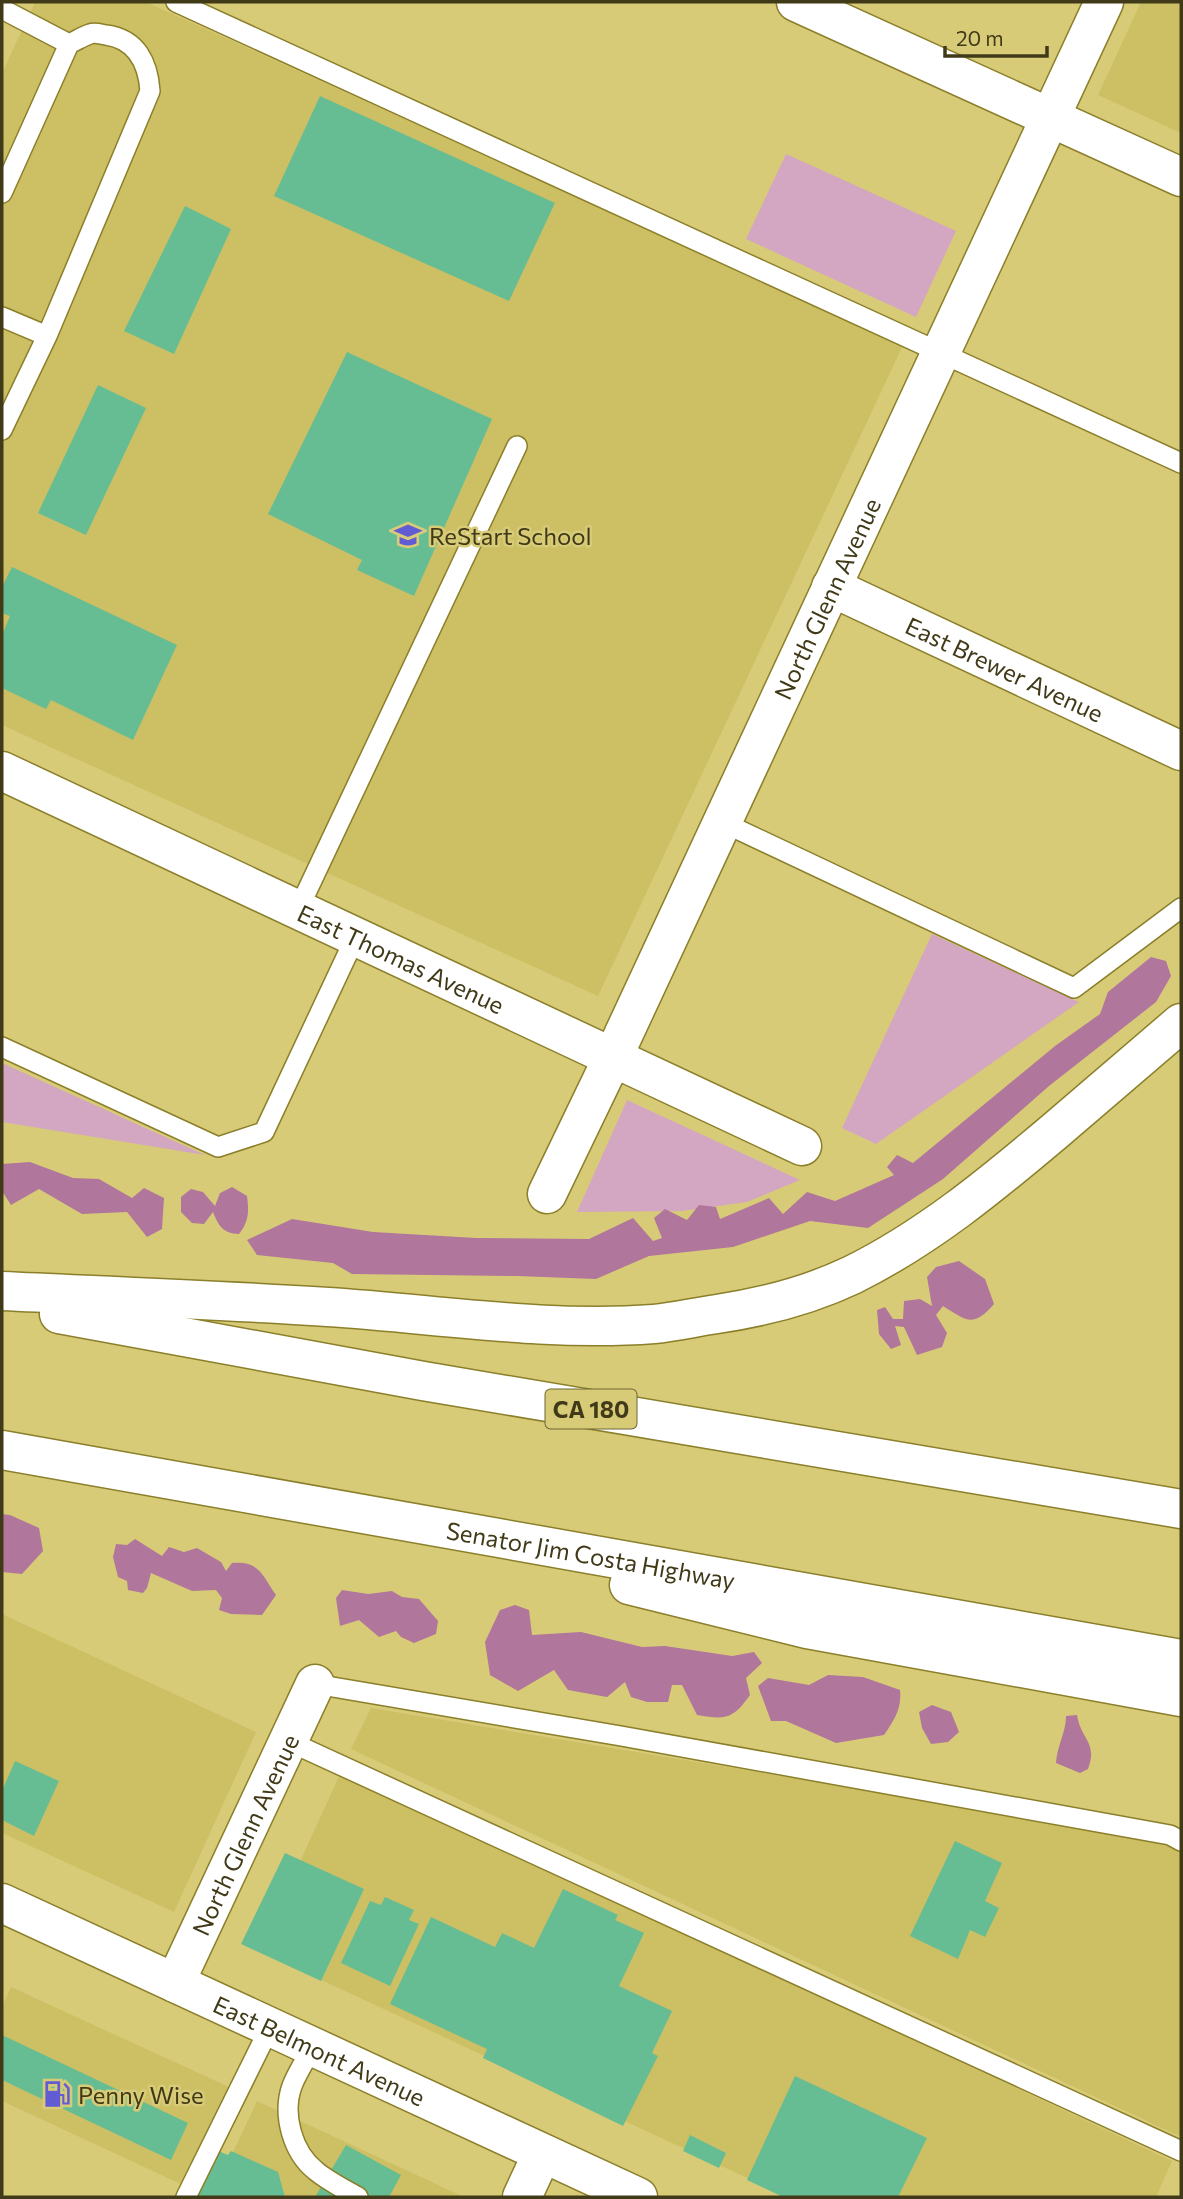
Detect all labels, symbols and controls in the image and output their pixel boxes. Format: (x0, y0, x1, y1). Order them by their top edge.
scale bar (945, 14, 1046, 58)
text: 20 m (956, 25, 1004, 50)
street label: North Glenn Avenue (767, 493, 886, 704)
school or university icon: ReStart School (393, 520, 423, 550)
place label: ReStart School (429, 521, 592, 550)
street label: East Brewer Avenue (901, 610, 1108, 727)
street label: East Thomas Avenue (293, 897, 509, 1019)
road number: CA 180 (546, 1390, 636, 1428)
street label: Senator Jim Costa Highway (444, 1515, 738, 1594)
street label: North Glenn Avenue (185, 1729, 304, 1940)
street label: East Belmont Avenue (209, 1988, 430, 2111)
fuel station icon: Penny Wise (42, 2079, 72, 2109)
place label: Penny Wise (78, 2080, 204, 2109)

